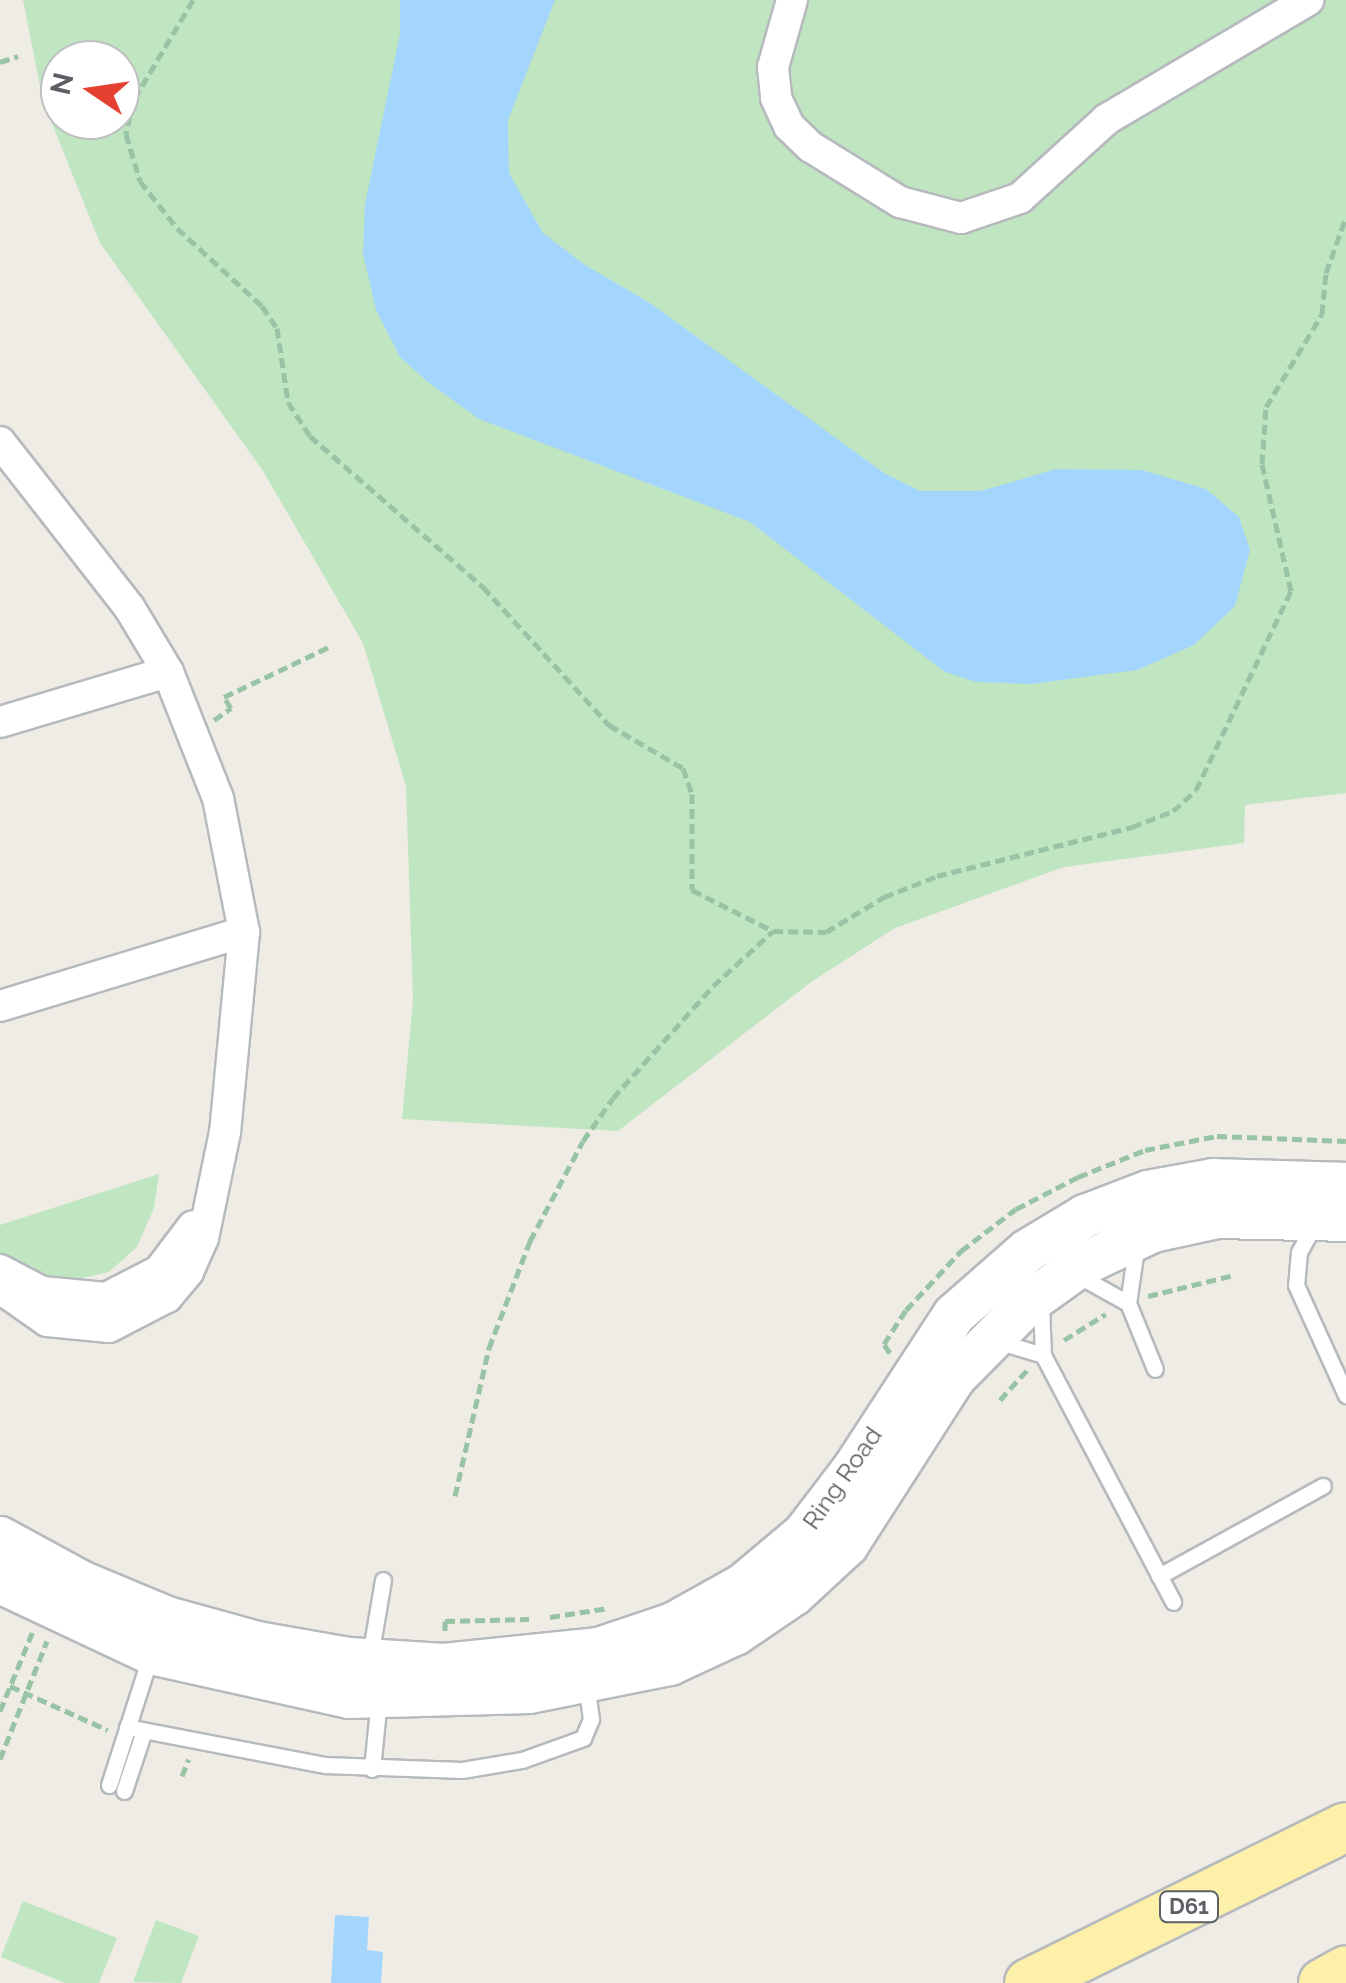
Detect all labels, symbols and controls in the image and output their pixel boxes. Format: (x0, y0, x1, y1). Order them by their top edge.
north arrow (40, 40, 140, 140)
text: N (44, 69, 81, 98)
street label: Ring Road (796, 1421, 888, 1535)
road number: D61 (1159, 1890, 1219, 1924)

